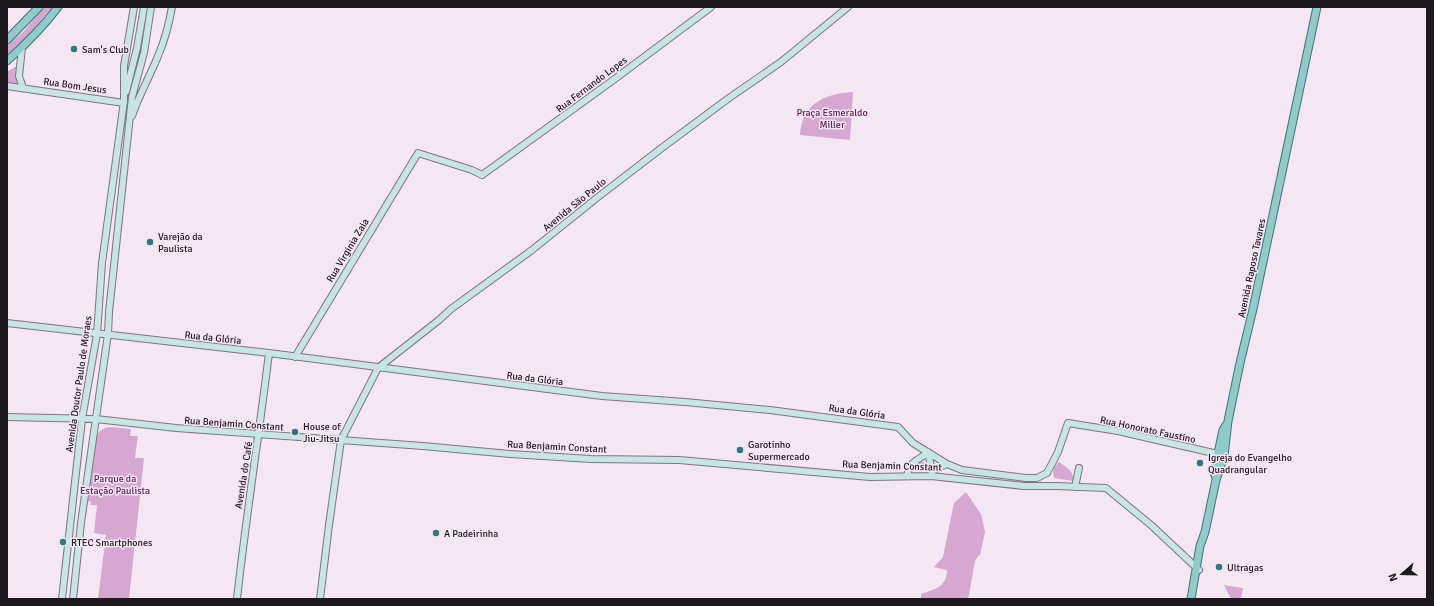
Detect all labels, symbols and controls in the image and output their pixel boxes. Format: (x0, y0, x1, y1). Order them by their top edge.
marker: Sam's Club (69, 44, 79, 54)
place label: Sam's Club (82, 44, 129, 56)
street label: Rua Fernando Lopes (554, 54, 630, 115)
street label: Rua Bom Jesus (42, 76, 108, 96)
park label: Praça Esmeraldo Miller (796, 107, 868, 131)
street label: Avenida São Paulo (540, 176, 609, 234)
street label: Rua Virginia Zaia (324, 216, 372, 285)
street label: Avenida Raposo Tavares (1236, 217, 1268, 319)
place label: Varejão da Paulista (158, 231, 203, 255)
marker: Varejão da Paulista (145, 237, 155, 247)
street label: Avenida Doutor Paulo de Moraes (63, 314, 95, 453)
street label: Rua da Glória (184, 329, 242, 347)
street label: Rua da Glória (506, 370, 564, 388)
street label: Rua da Glória (828, 402, 886, 422)
street label: Rua Honorato Faustino (1099, 414, 1197, 446)
street label: Rua Benjamin Constant (184, 415, 285, 433)
place label: House of Jiu-Jitsu (303, 421, 341, 445)
marker: House of Jiu-Jitsu (290, 427, 300, 437)
street label: Rua Benjamin Constant (507, 438, 608, 456)
place label: Garotinho Supermercado (748, 439, 810, 463)
street label: Avenida do Café (233, 441, 255, 510)
marker: Garotinho Supermercado (735, 445, 745, 455)
place label: Igreja do Evangelho Quadrangular (1208, 452, 1292, 476)
street label: Rua Benjamin Constant (842, 458, 943, 474)
marker: Igreja do Evangelho Quadrangular (1195, 458, 1205, 468)
park label: Parque da Estação Paulista (80, 473, 150, 497)
marker: A Padeirinha (431, 528, 441, 538)
place label: A Padeirinha (444, 528, 498, 540)
marker: RTEC Smartphones (58, 537, 68, 547)
place label: RTEC Smartphones (71, 537, 153, 549)
north arrow (1382, 554, 1422, 594)
marker: Ultragas (1214, 562, 1224, 572)
place label: Ultragas (1227, 562, 1264, 574)
text: N (1386, 571, 1400, 583)

